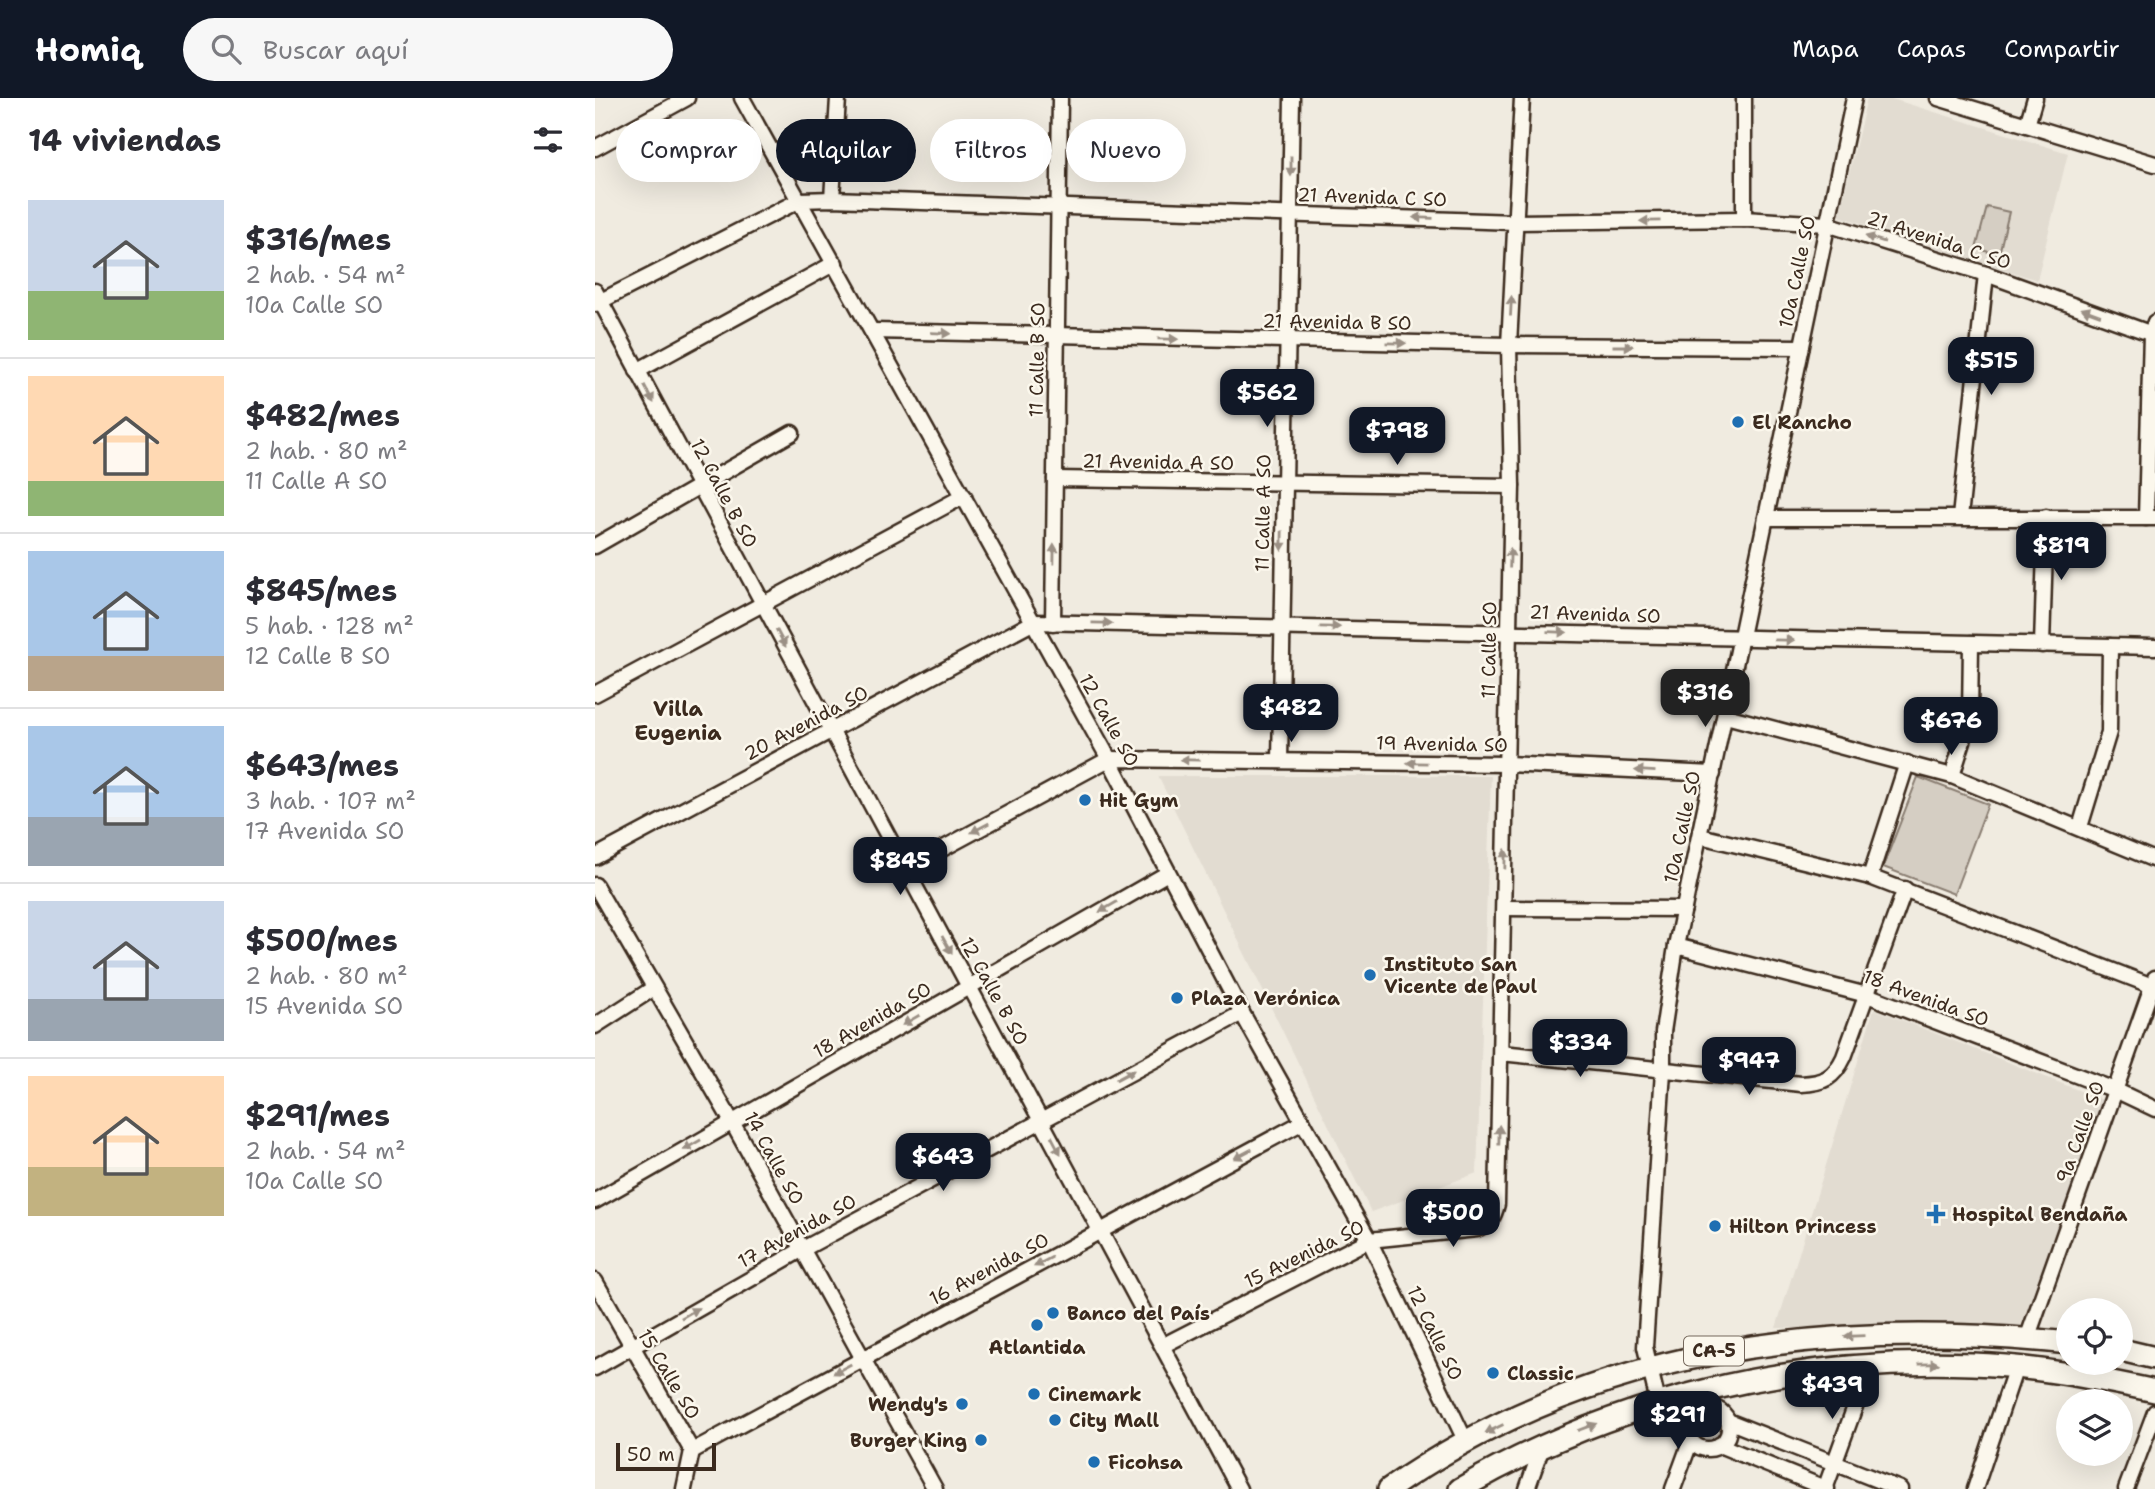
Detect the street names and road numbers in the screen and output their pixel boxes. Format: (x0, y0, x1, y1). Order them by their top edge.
street label: 21 Avenida C SO (1297, 182, 1447, 212)
street label: 21 Avenida C SO (1864, 205, 2014, 275)
street label: 10a Calle SO (1773, 214, 1821, 330)
street label: 11 Calle B SO (1023, 302, 1051, 418)
street label: 21 Avenida B SO (1262, 308, 1412, 336)
street label: 12 Calle B SO (685, 434, 763, 552)
street label: 21 Avenida A SO (1082, 448, 1234, 476)
street label: 11 Calle A SO (1249, 454, 1277, 572)
street label: 21 Avenida SO (1529, 599, 1661, 629)
street label: 11 Calle SO (1476, 601, 1502, 699)
street label: 12 Calle SO (1073, 669, 1145, 771)
street label: 20 Avenida SO (740, 680, 872, 766)
street label: 19 Avenida SO (1376, 730, 1508, 758)
street label: 10a Calle SO (1658, 769, 1706, 885)
street label: 12 Calle B SO (954, 932, 1034, 1050)
street label: 18 Avenida SO (1860, 964, 1992, 1032)
street label: 18 Avenida SO (808, 976, 936, 1064)
street label: 9a Calle SO (2050, 1078, 2110, 1186)
street label: 14 Calle SO (738, 1107, 810, 1209)
street label: 17 Avenida SO (733, 1188, 861, 1274)
street label: 15 Avenida SO (1240, 1214, 1368, 1294)
street label: 16 Avenida SO (925, 1227, 1053, 1311)
street label: 12 Calle SO (1401, 1282, 1469, 1384)
street label: 15 Calle SO (632, 1324, 706, 1424)
road number: CA-5 (1684, 1336, 1744, 1366)

